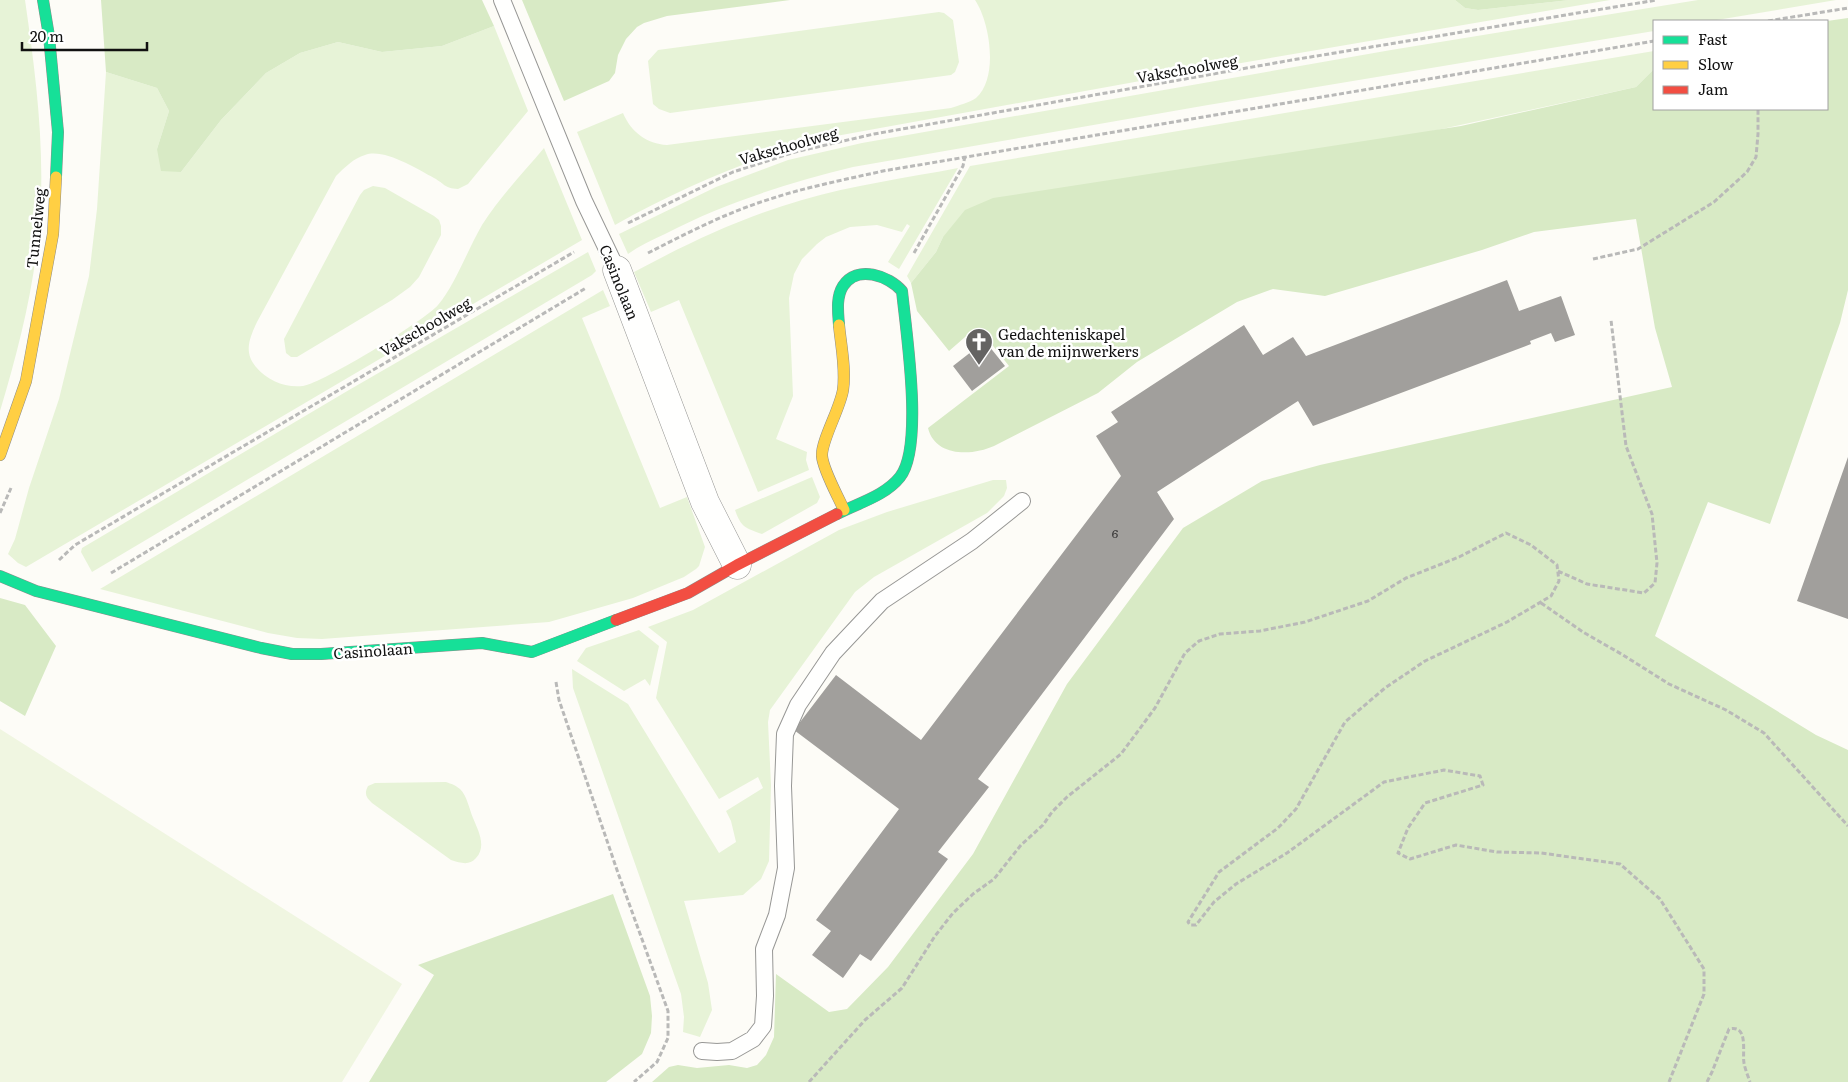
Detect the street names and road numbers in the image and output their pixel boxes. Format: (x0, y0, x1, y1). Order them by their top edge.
street label: Vakschoolweg (1135, 48, 1240, 88)
street label: Vakschoolweg (736, 120, 841, 170)
street label: Tunnelweg (19, 186, 51, 270)
street label: Casinolaan (594, 241, 646, 323)
street label: Vakschoolweg (375, 290, 476, 362)
street label: Casinolaan (333, 636, 413, 664)

